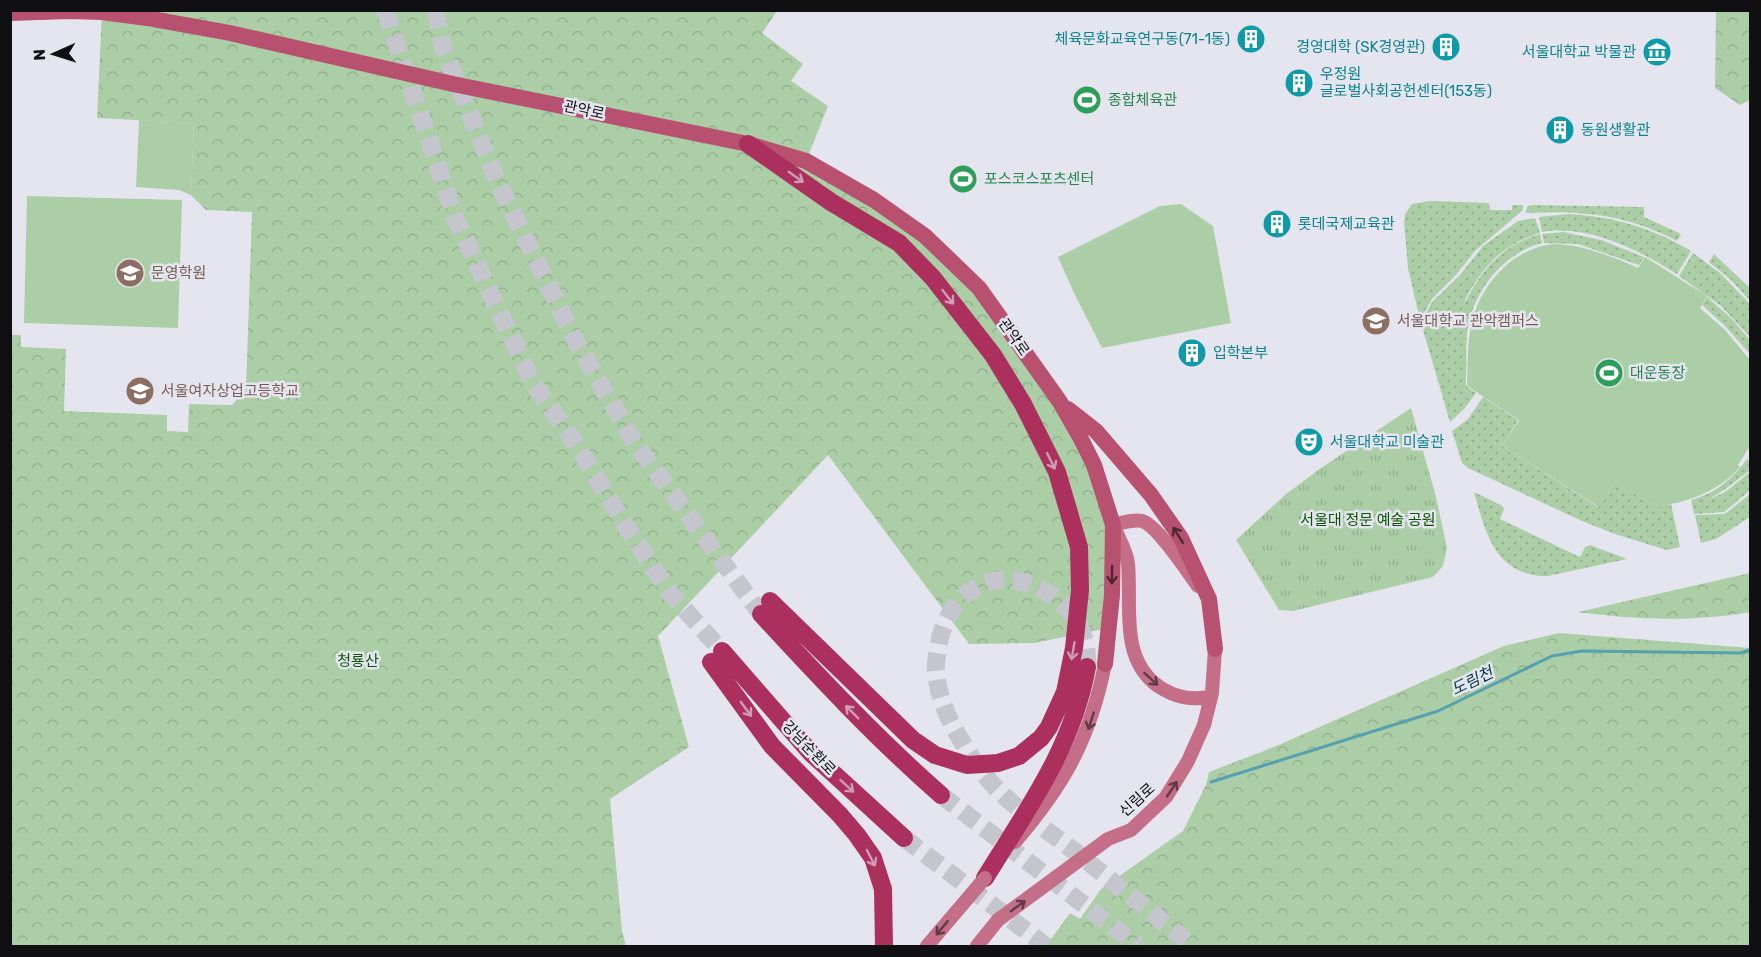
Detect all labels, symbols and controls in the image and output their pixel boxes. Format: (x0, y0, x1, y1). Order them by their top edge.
building icon: 체육문화교육연구동(71-1동) (1235, 23, 1267, 55)
north arrow (24, 24, 84, 84)
place label: 체육문화교육연구동(71-1동) (1055, 30, 1230, 48)
building icon: 경영대학 (SK경영관) (1430, 31, 1462, 63)
museum icon: 서울대학교 박물관 (1641, 36, 1673, 68)
place label: 경영대학 (SK경영관) (1296, 38, 1425, 56)
place label: 서울대학교 박물관 (1522, 43, 1636, 61)
text: N (30, 49, 49, 61)
place label: 우정원 글로벌사회공헌센터(153동) (1320, 65, 1492, 100)
building icon: 우정원 글로벌사회공헌센터(153동) (1283, 67, 1315, 99)
sports icon: 종합체육관 (1071, 84, 1103, 116)
place label: 종합체육관 (1108, 91, 1177, 109)
street label: 관악로 (562, 97, 606, 123)
building icon: 동원생활관 (1544, 114, 1576, 146)
place label: 동원생활관 (1581, 121, 1650, 139)
sports icon: 포스코스포츠센터 (947, 163, 979, 195)
place label: 포스코스포츠센터 (984, 170, 1094, 188)
one-way arrow (787, 171, 804, 183)
building icon: 롯데국제교육관 (1261, 208, 1293, 240)
place label: 롯데국제교육관 (1298, 215, 1395, 233)
school or university icon: 문영학원 (114, 257, 146, 289)
place label: 문영학원 (151, 264, 206, 282)
one-way arrow (941, 289, 954, 305)
school or university icon: 서울대학교 관악캠퍼스 (1360, 305, 1392, 337)
place label: 서울대학교 관악캠퍼스 (1397, 312, 1539, 330)
street label: 관악로 (995, 315, 1033, 359)
building icon: 입학본부 (1176, 337, 1208, 369)
place label: 입학본부 (1213, 344, 1268, 362)
sports icon: 대운동장 (1593, 357, 1625, 389)
place label: 대운동장 (1630, 364, 1685, 382)
school or university icon: 서울여자상업고등학교 (124, 375, 156, 407)
place label: 서울여자상업고등학교 (161, 382, 299, 400)
theatre icon: 서울대학교 미술관 (1293, 426, 1325, 458)
place label: 서울대학교 미술관 (1330, 433, 1444, 451)
one-way arrow (1046, 452, 1058, 470)
park label: 서울대 정문 예술 공원 (1300, 511, 1436, 529)
one-way arrow (1172, 527, 1184, 544)
one-way arrow (1106, 565, 1118, 585)
one-way arrow (1067, 641, 1078, 661)
park label: 청룡산 (337, 652, 379, 670)
water label: 도림천 (1448, 662, 1498, 699)
one-way arrow (1144, 672, 1159, 686)
one-way arrow (739, 701, 752, 717)
one-way arrow (845, 705, 860, 719)
one-way arrow (1084, 711, 1095, 730)
street label: 강남순환로 (779, 717, 839, 779)
one-way arrow (840, 779, 855, 793)
street label: 신림로 (1116, 779, 1158, 821)
one-way arrow (1166, 781, 1178, 797)
one-way arrow (866, 848, 877, 866)
one-way arrow (1010, 899, 1026, 912)
one-way arrow (935, 920, 949, 935)

